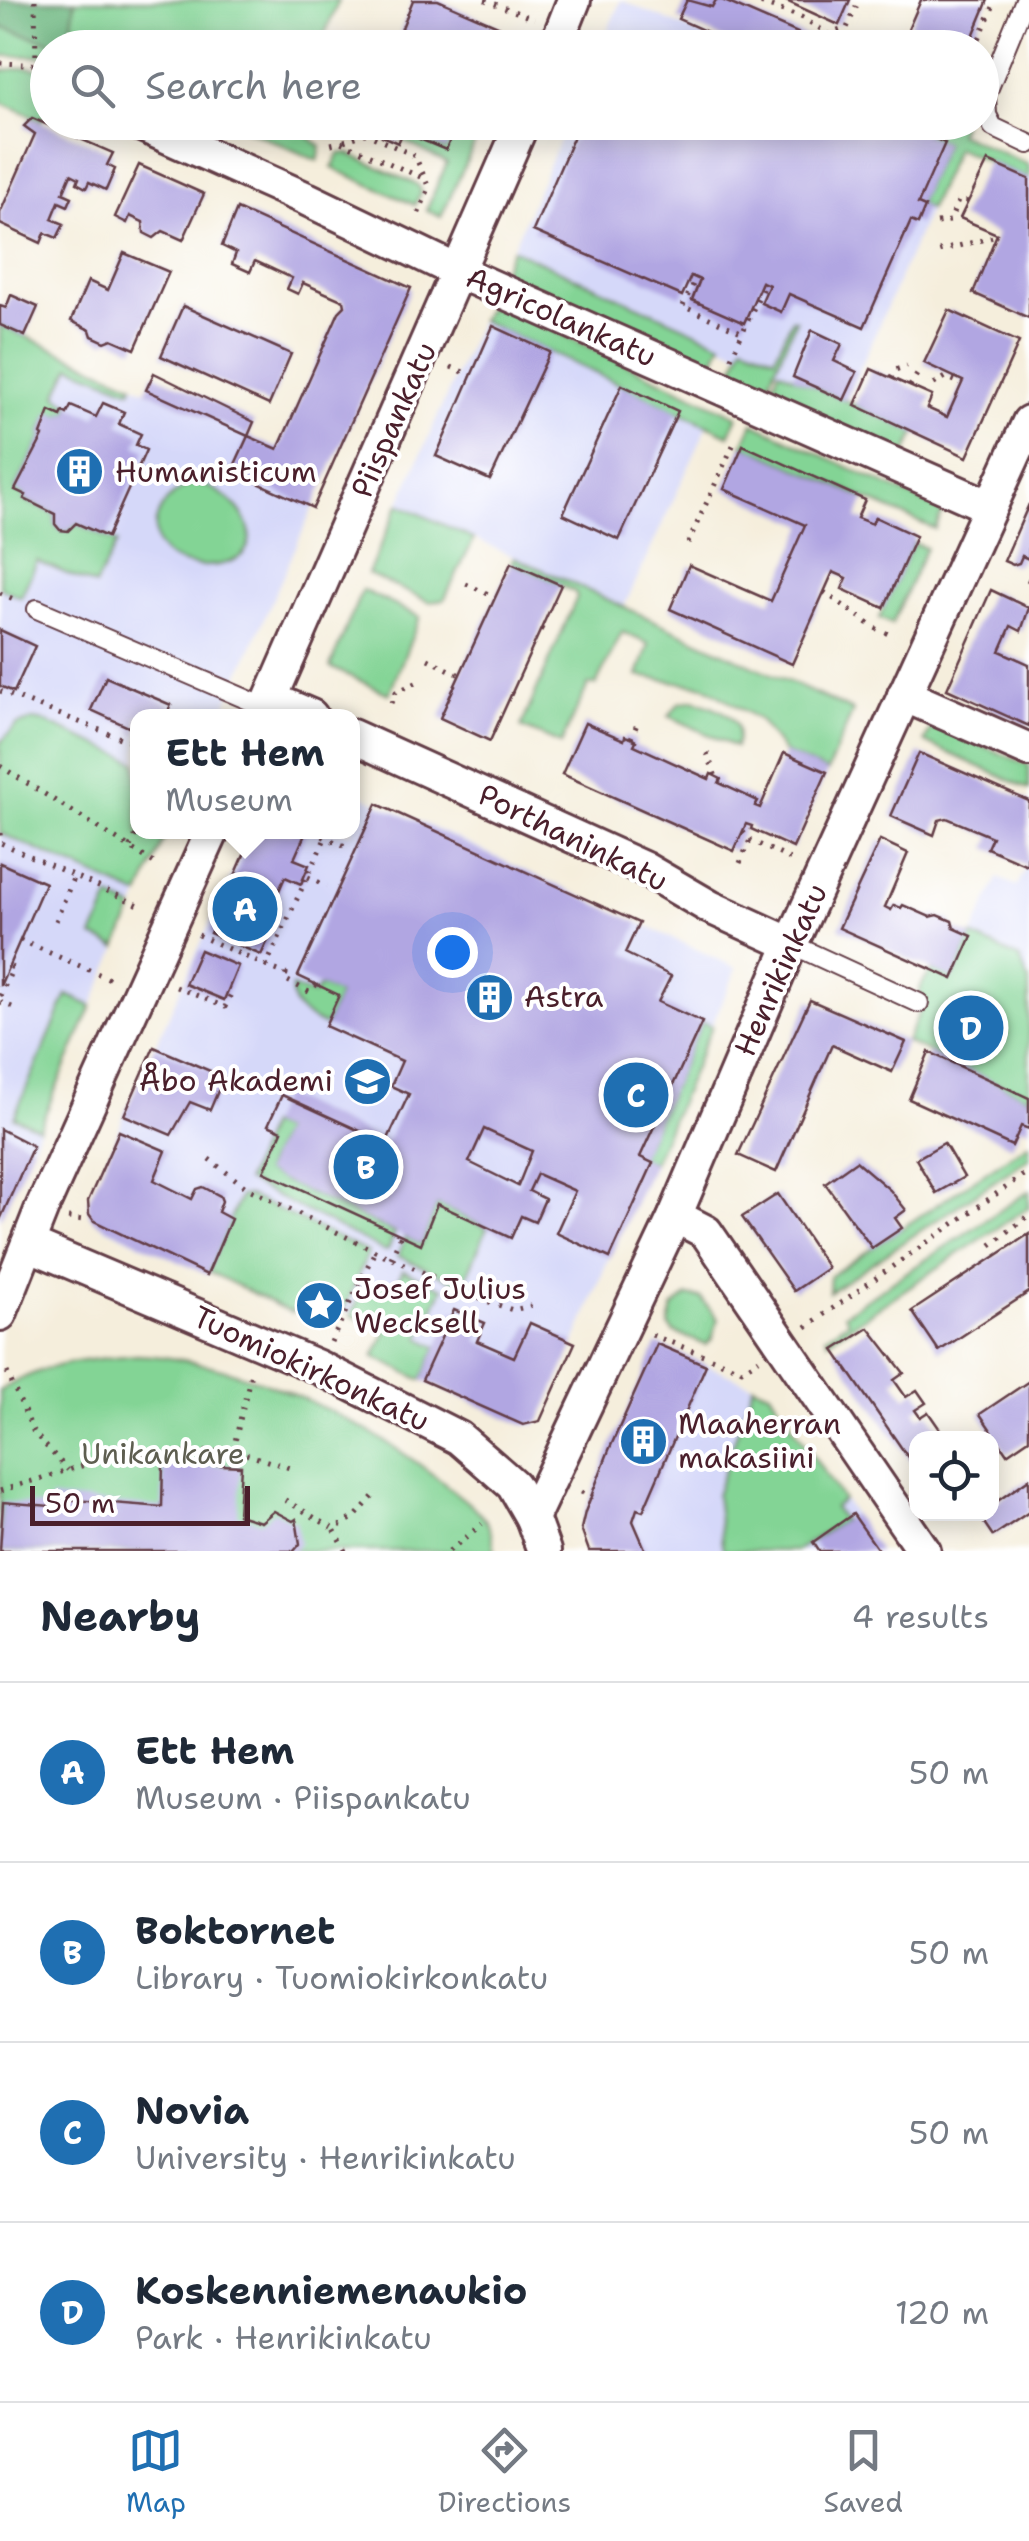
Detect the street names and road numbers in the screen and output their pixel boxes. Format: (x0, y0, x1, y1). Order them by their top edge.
street label: Agricolankatu (460, 256, 663, 377)
street label: Piispankatu (341, 335, 446, 504)
street label: Porthaninkatu (472, 774, 675, 901)
street label: Henrikinkatu (724, 877, 837, 1063)
street label: Tuomiokirkonkatu (186, 1296, 436, 1441)

